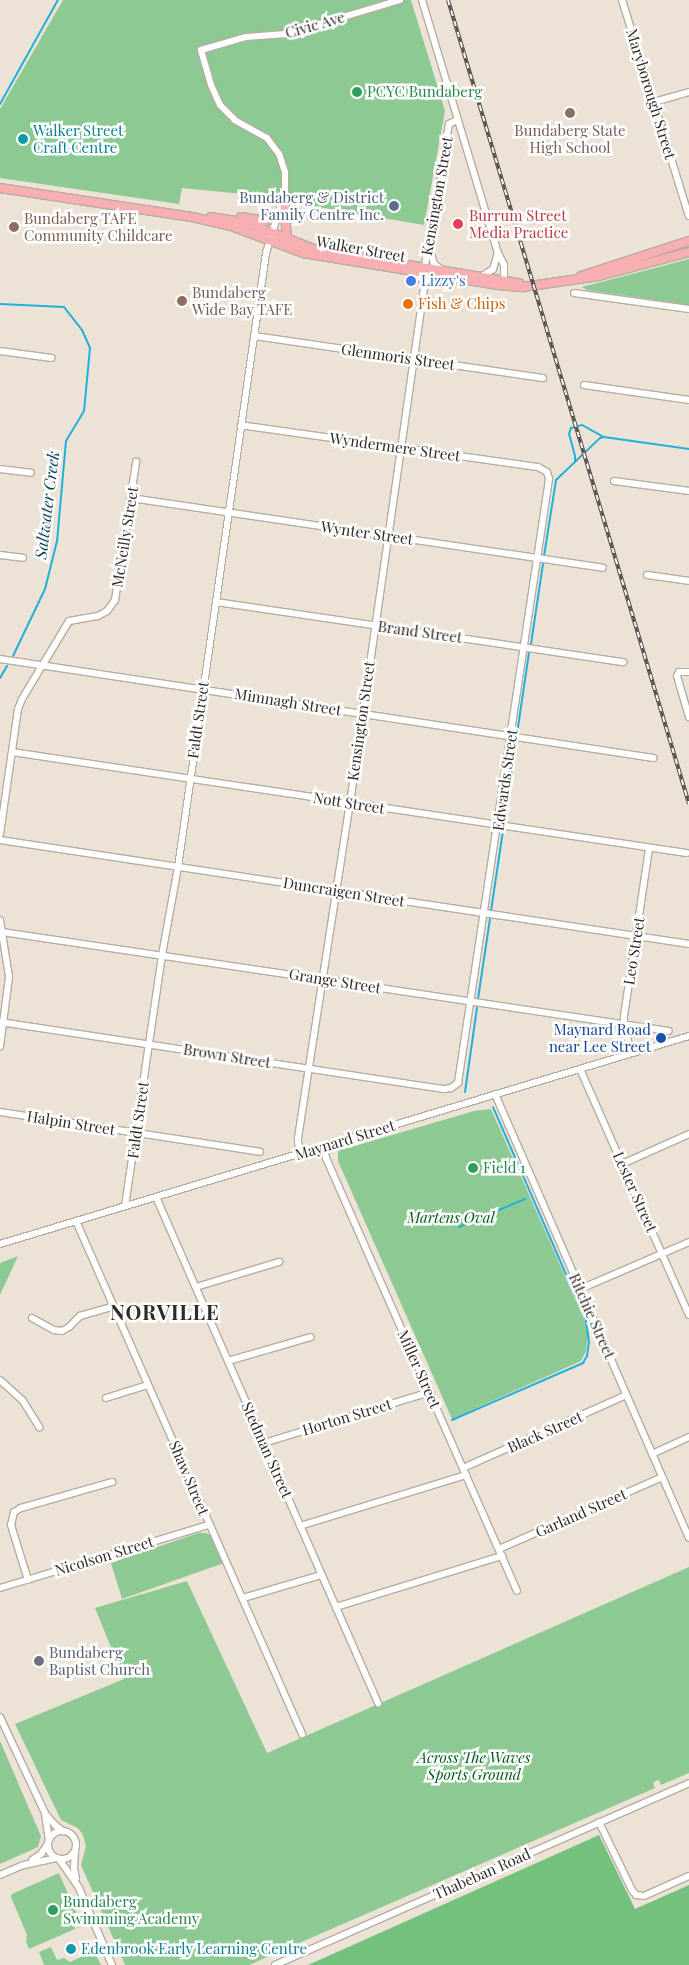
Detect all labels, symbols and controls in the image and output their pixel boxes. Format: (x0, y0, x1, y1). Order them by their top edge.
street label: Civic Ave (283, 8, 347, 42)
street label: Maryborough Street (623, 27, 679, 161)
place label: PCYC Bundaberg (367, 83, 482, 101)
marker: PCYC Bundaberg (351, 86, 363, 98)
marker: Bundaberg State High School (564, 107, 576, 119)
place label: Walker Street Craft Centre (33, 121, 124, 156)
place label: Bundaberg State High School (514, 121, 626, 156)
marker: Walker Street Craft Centre (17, 133, 29, 145)
street label: Kensington Street (418, 135, 456, 257)
place label: Bundaberg & District Family Centre Inc. (239, 188, 384, 223)
marker: Bundaberg & District Family Centre Inc. (388, 200, 400, 212)
place label: Burrum Street Media Practice (469, 206, 568, 241)
place label: Bundaberg TAFE Community Childcare (24, 209, 173, 244)
marker: Burrum Street Media Practice (451, 217, 465, 231)
marker: Bundaberg TAFE Community Childcare (8, 221, 20, 233)
street label: Walker Street (315, 232, 407, 266)
place label: Lizzy's (421, 272, 466, 290)
marker: Lizzy's (405, 275, 417, 287)
place label: Bundaberg Wide Bay TAFE (192, 283, 293, 318)
marker: Bundaberg Wide Bay TAFE (176, 295, 188, 307)
place label: Fish & Chips (418, 295, 505, 313)
marker: Fish & Chips (402, 298, 414, 310)
street label: Glenmoris Street (340, 340, 456, 374)
street label: Wyndermere Street (329, 429, 461, 465)
water label: Saltwater Creek (31, 450, 63, 560)
street label: McNeilly Street (108, 485, 142, 589)
street label: Wynter Street (320, 518, 414, 548)
street label: Brand Street (377, 617, 463, 647)
street label: Kensington Street (344, 660, 378, 782)
street label: Faldt Street (184, 680, 212, 760)
street label: Mimnagh Street (233, 685, 343, 719)
street label: Edwards Street (489, 728, 521, 832)
street label: Nott Street (312, 788, 386, 818)
street label: Duncraigen Street (282, 874, 406, 910)
street label: Leo Street (620, 916, 648, 986)
street label: Grange Street (288, 965, 382, 997)
place label: Maynard Road near Lee Street (549, 1020, 651, 1055)
marker: Maynard Road near Lee Street (655, 1032, 667, 1044)
street label: Brown Street (182, 1040, 272, 1072)
street label: Faldt Street (124, 1080, 152, 1160)
street label: Halpin Street (26, 1107, 116, 1139)
street label: Maynard Street (293, 1116, 397, 1164)
street label: Lester Street (609, 1149, 661, 1235)
place label: Field 1 (483, 1159, 526, 1177)
marker: Field 1 (467, 1162, 479, 1174)
park label: Martens Oval (407, 1209, 495, 1227)
street label: Ritchie Street (565, 1271, 619, 1361)
district label: NORVILLE (109, 1299, 221, 1323)
street label: Miller Street (394, 1327, 444, 1411)
street label: Horton Street (300, 1395, 394, 1439)
street label: Stedman Street (238, 1399, 296, 1501)
street label: Black Street (505, 1407, 585, 1457)
street label: Shaw Street (165, 1438, 213, 1518)
street label: Garland Street (533, 1485, 629, 1541)
street label: Nicolson Street (52, 1532, 156, 1580)
place label: Bundaberg Baptist Church (49, 1643, 150, 1678)
marker: Bundaberg Baptist Church (33, 1655, 45, 1667)
park label: Across The Waves Sports Ground (418, 1748, 530, 1783)
street label: Thabeban Road (431, 1845, 533, 1903)
place label: Bundaberg Swimming Academy (63, 1892, 200, 1927)
marker: Bundaberg Swimming Academy (47, 1904, 59, 1916)
place label: Edenbrook Early Learning Centre (81, 1940, 308, 1958)
marker: Edenbrook Early Learning Centre (65, 1943, 77, 1955)

